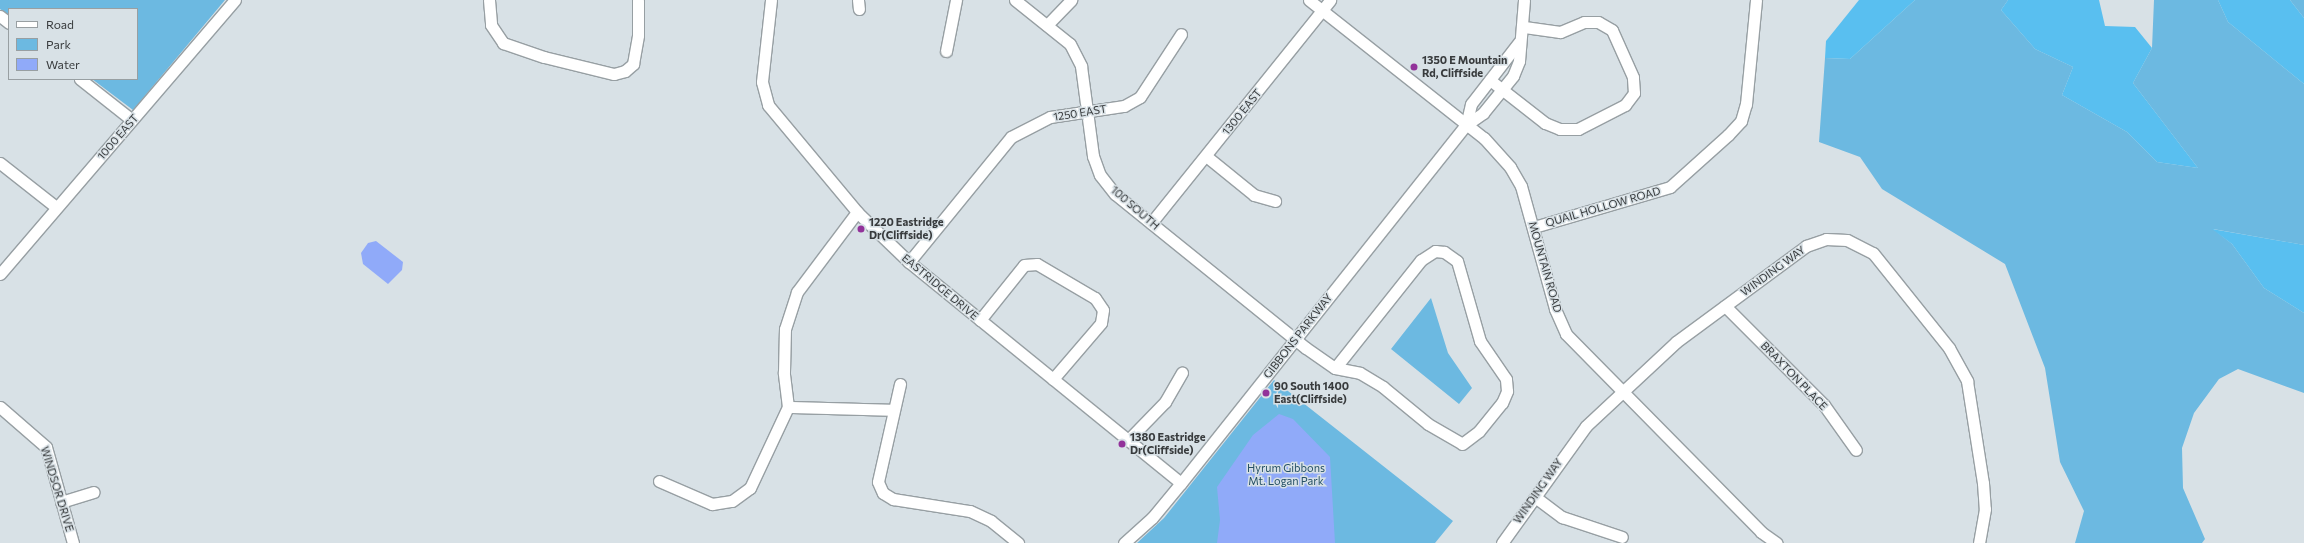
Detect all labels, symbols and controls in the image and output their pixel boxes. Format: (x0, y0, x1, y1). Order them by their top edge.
legend (8, 8, 138, 80)
text: Road (46, 17, 74, 31)
text: Park (46, 37, 71, 51)
place label: 1350 E Mountain Rd, Cliffside (1422, 54, 1507, 80)
text: Water (46, 57, 80, 71)
marker: 1350 E Mountain Rd, Cliffside (1409, 62, 1419, 72)
street label: 1300 EAST (1220, 87, 1264, 137)
street label: 1250 EAST (1052, 102, 1108, 124)
street label: 1000 EAST (95, 112, 141, 162)
street label: 100 SOUTH (1108, 183, 1162, 233)
street label: QUAIL HOLLOW ROAD (1544, 184, 1662, 230)
place label: 1220 Eastridge Dr(Cliffside) (869, 216, 944, 242)
street label: MOUNTAIN ROAD (1526, 220, 1564, 314)
marker: 1220 Eastridge Dr(Cliffside) (856, 224, 866, 234)
street label: WINDING WAY (1738, 243, 1808, 299)
street label: EASTRIDGE DRIVE (899, 251, 981, 323)
street label: GIBBONS PARKWAY (1261, 291, 1335, 381)
street label: BRAXTON PLACE (1758, 339, 1830, 413)
place label: 90 South 1400 East(Cliffside) (1274, 380, 1349, 406)
marker: 90 South 1400 East(Cliffside) (1261, 388, 1271, 398)
place label: 1380 Eastridge Dr(Cliffside) (1130, 431, 1205, 457)
marker: 1380 Eastridge Dr(Cliffside) (1117, 439, 1127, 449)
street label: WINDSOR DRIVE (38, 445, 76, 533)
street label: WINDING WAY (1511, 456, 1565, 526)
park label: Hyrum Gibbons Mt. Logan Park (1247, 462, 1325, 488)

